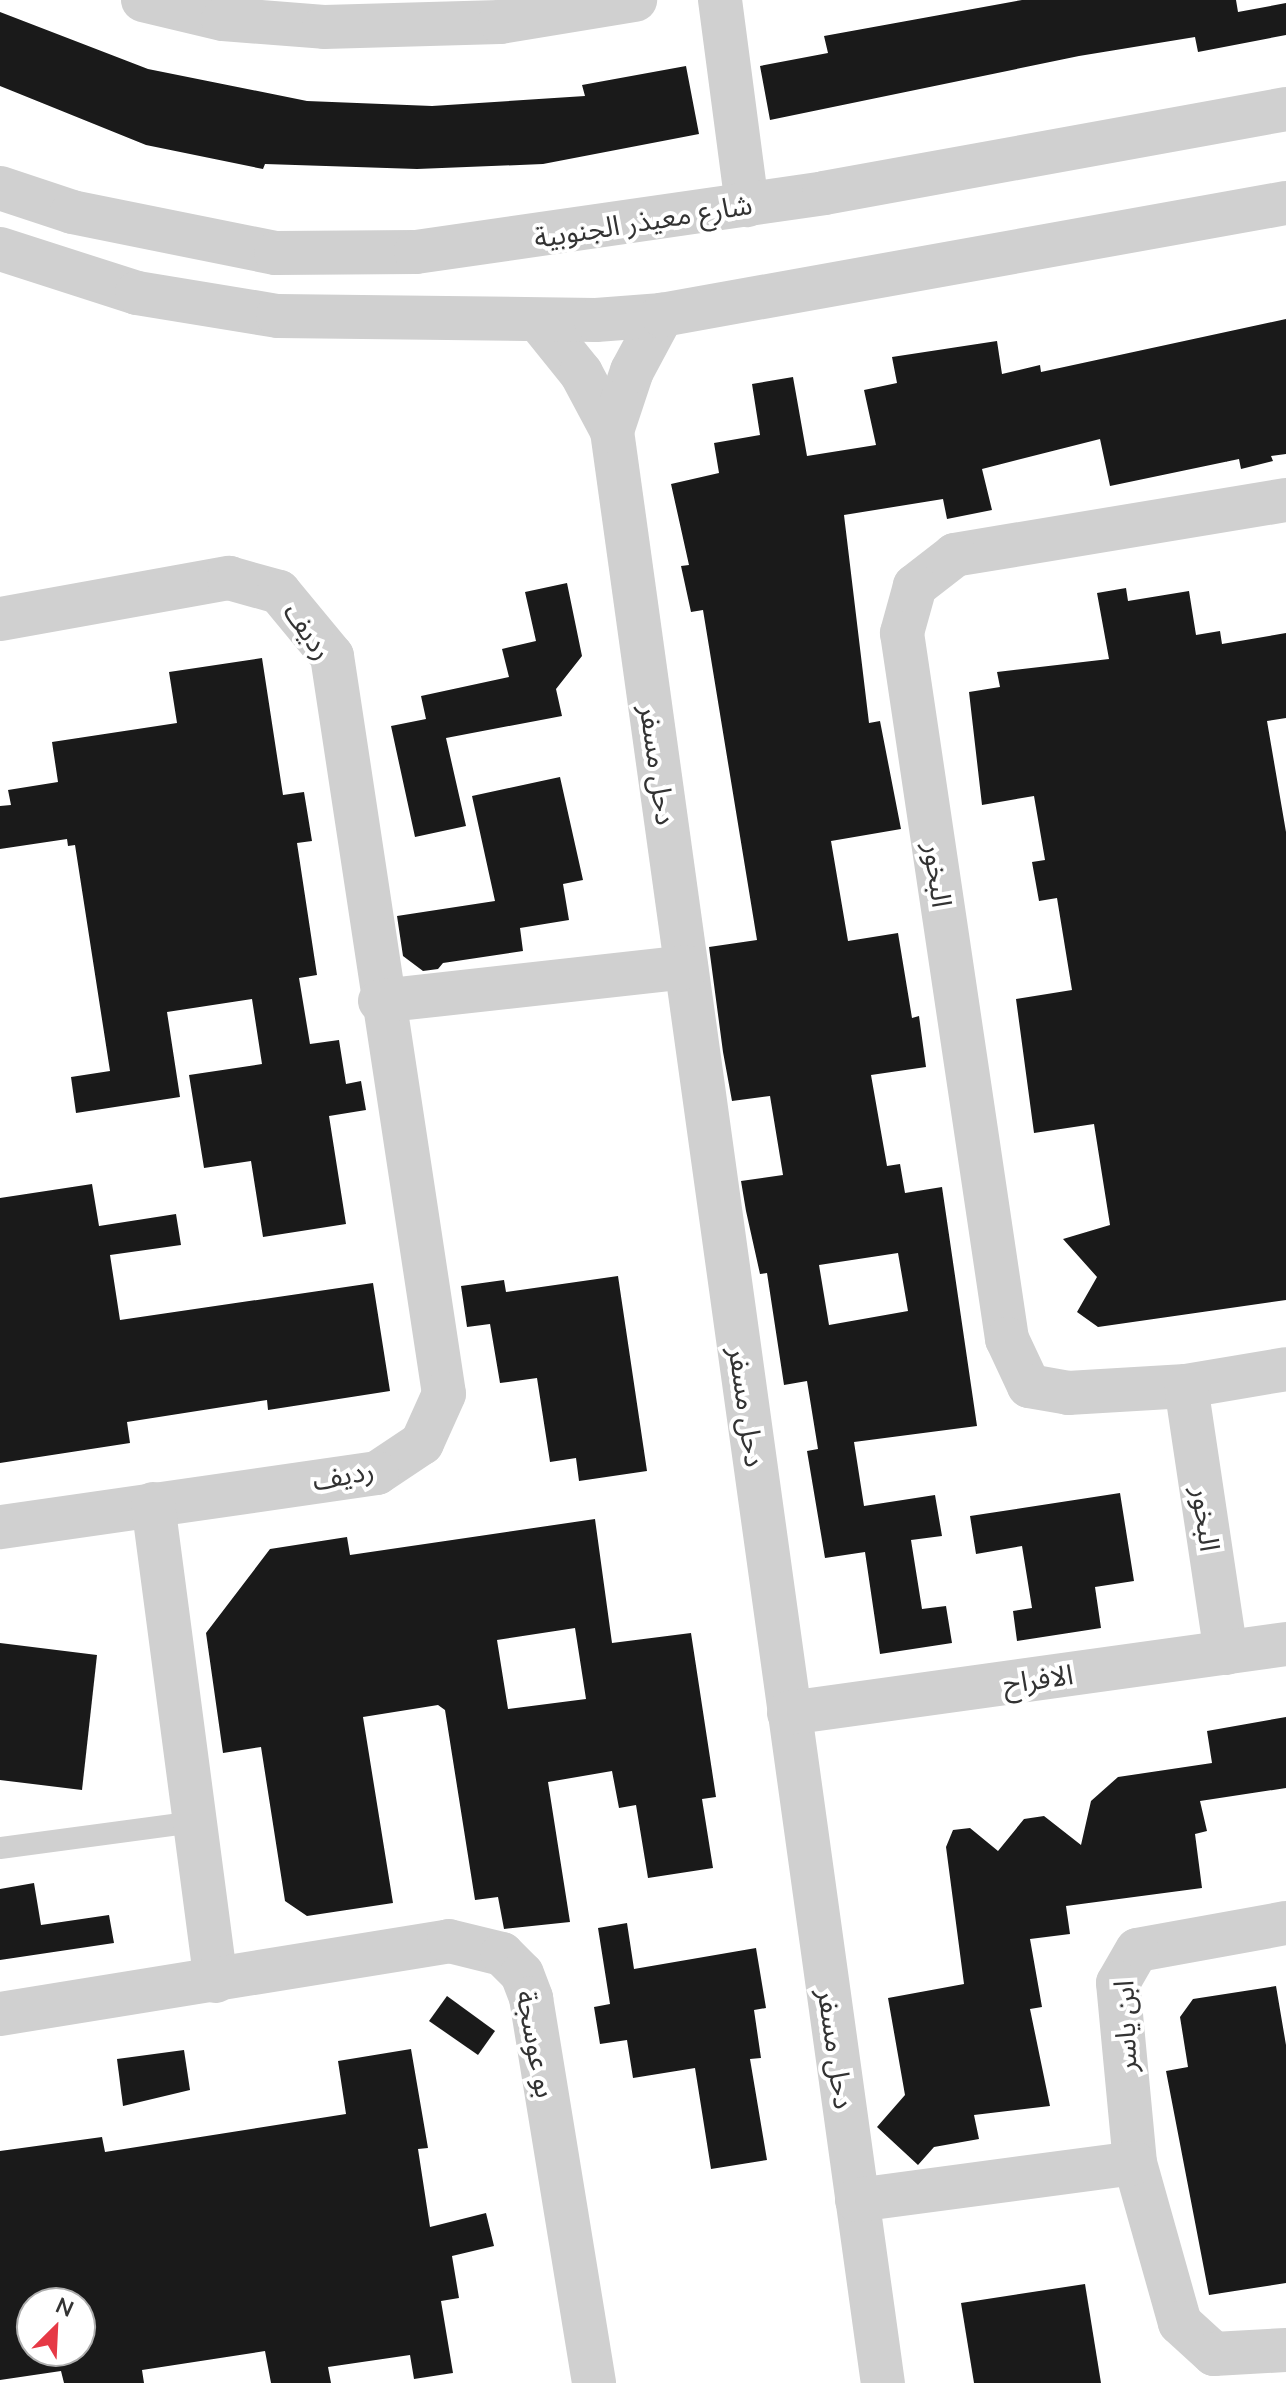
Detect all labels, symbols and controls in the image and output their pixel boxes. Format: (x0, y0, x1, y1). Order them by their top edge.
street label: شارع معيذر الجنوبية (532, 187, 754, 255)
street label: رديف (276, 596, 340, 666)
street label: دحل مسفر (633, 703, 683, 827)
street label: البخور (917, 841, 959, 909)
street label: دحل مسفر (722, 1345, 772, 1469)
street label: رديف (309, 1453, 377, 1497)
street label: البخور (1185, 1485, 1227, 1553)
street label: الافراح (1001, 1657, 1075, 1701)
street label: ابن ياسر (1107, 1980, 1143, 2072)
street label: بو عوسجة (509, 1987, 563, 2101)
street label: دحل مسفر (811, 1987, 861, 2111)
north arrow (16, 2287, 96, 2367)
text: N (52, 2291, 78, 2323)

